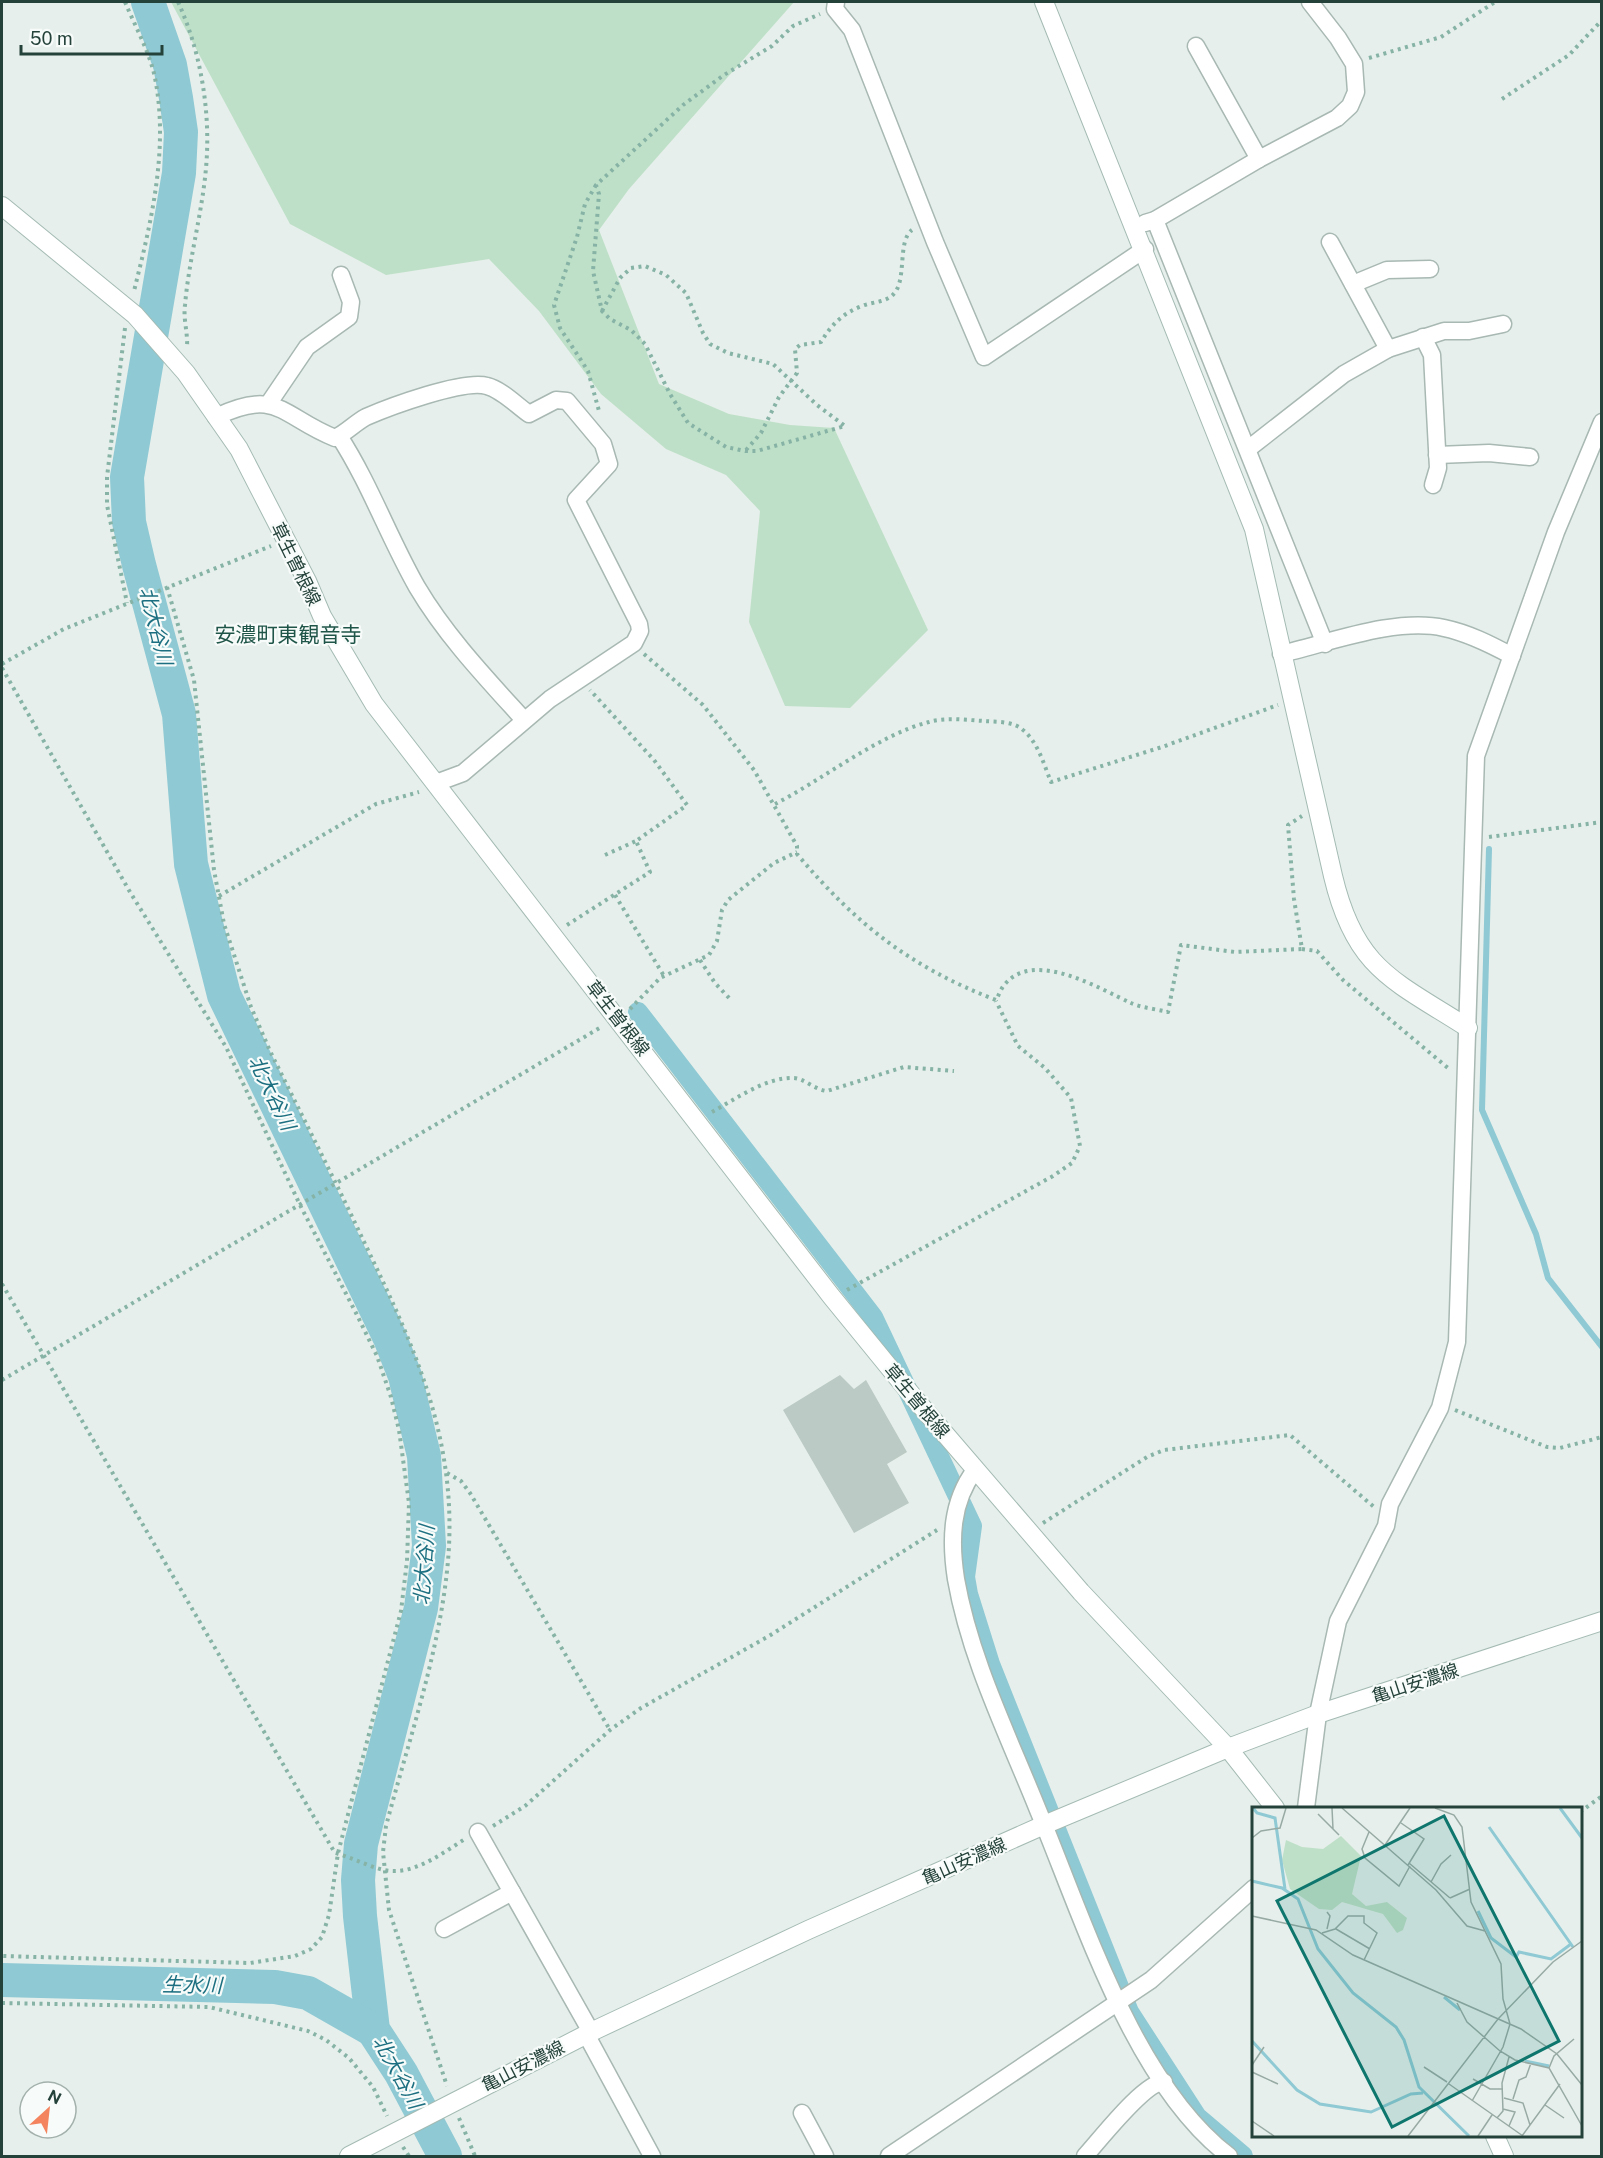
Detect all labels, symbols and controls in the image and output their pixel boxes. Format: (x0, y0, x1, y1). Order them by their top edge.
scale bar (21, 18, 162, 56)
text: 50 m (30, 28, 73, 49)
street label: 草生曽根線 (267, 519, 325, 609)
water label: 北大谷川 (135, 584, 178, 670)
district label: 安濃町東観音寺 (215, 622, 362, 647)
street label: 草生曽根線 (582, 976, 654, 1060)
water label: 北大谷川 (244, 1052, 301, 1136)
street label: 草生曽根線 (880, 1360, 954, 1442)
water label: 北大谷川 (409, 1522, 439, 1606)
street label: 亀山安濃線 (1369, 1659, 1461, 1707)
inset map (1252, 1807, 1582, 2137)
street label: 亀山安濃線 (919, 1833, 1009, 1889)
water label: 生水川 (162, 1972, 224, 1998)
water label: 北大谷川 (368, 2031, 429, 2115)
street label: 亀山安濃線 (478, 2036, 568, 2096)
north arrow (18, 2080, 78, 2140)
text: N (45, 2086, 64, 2108)

